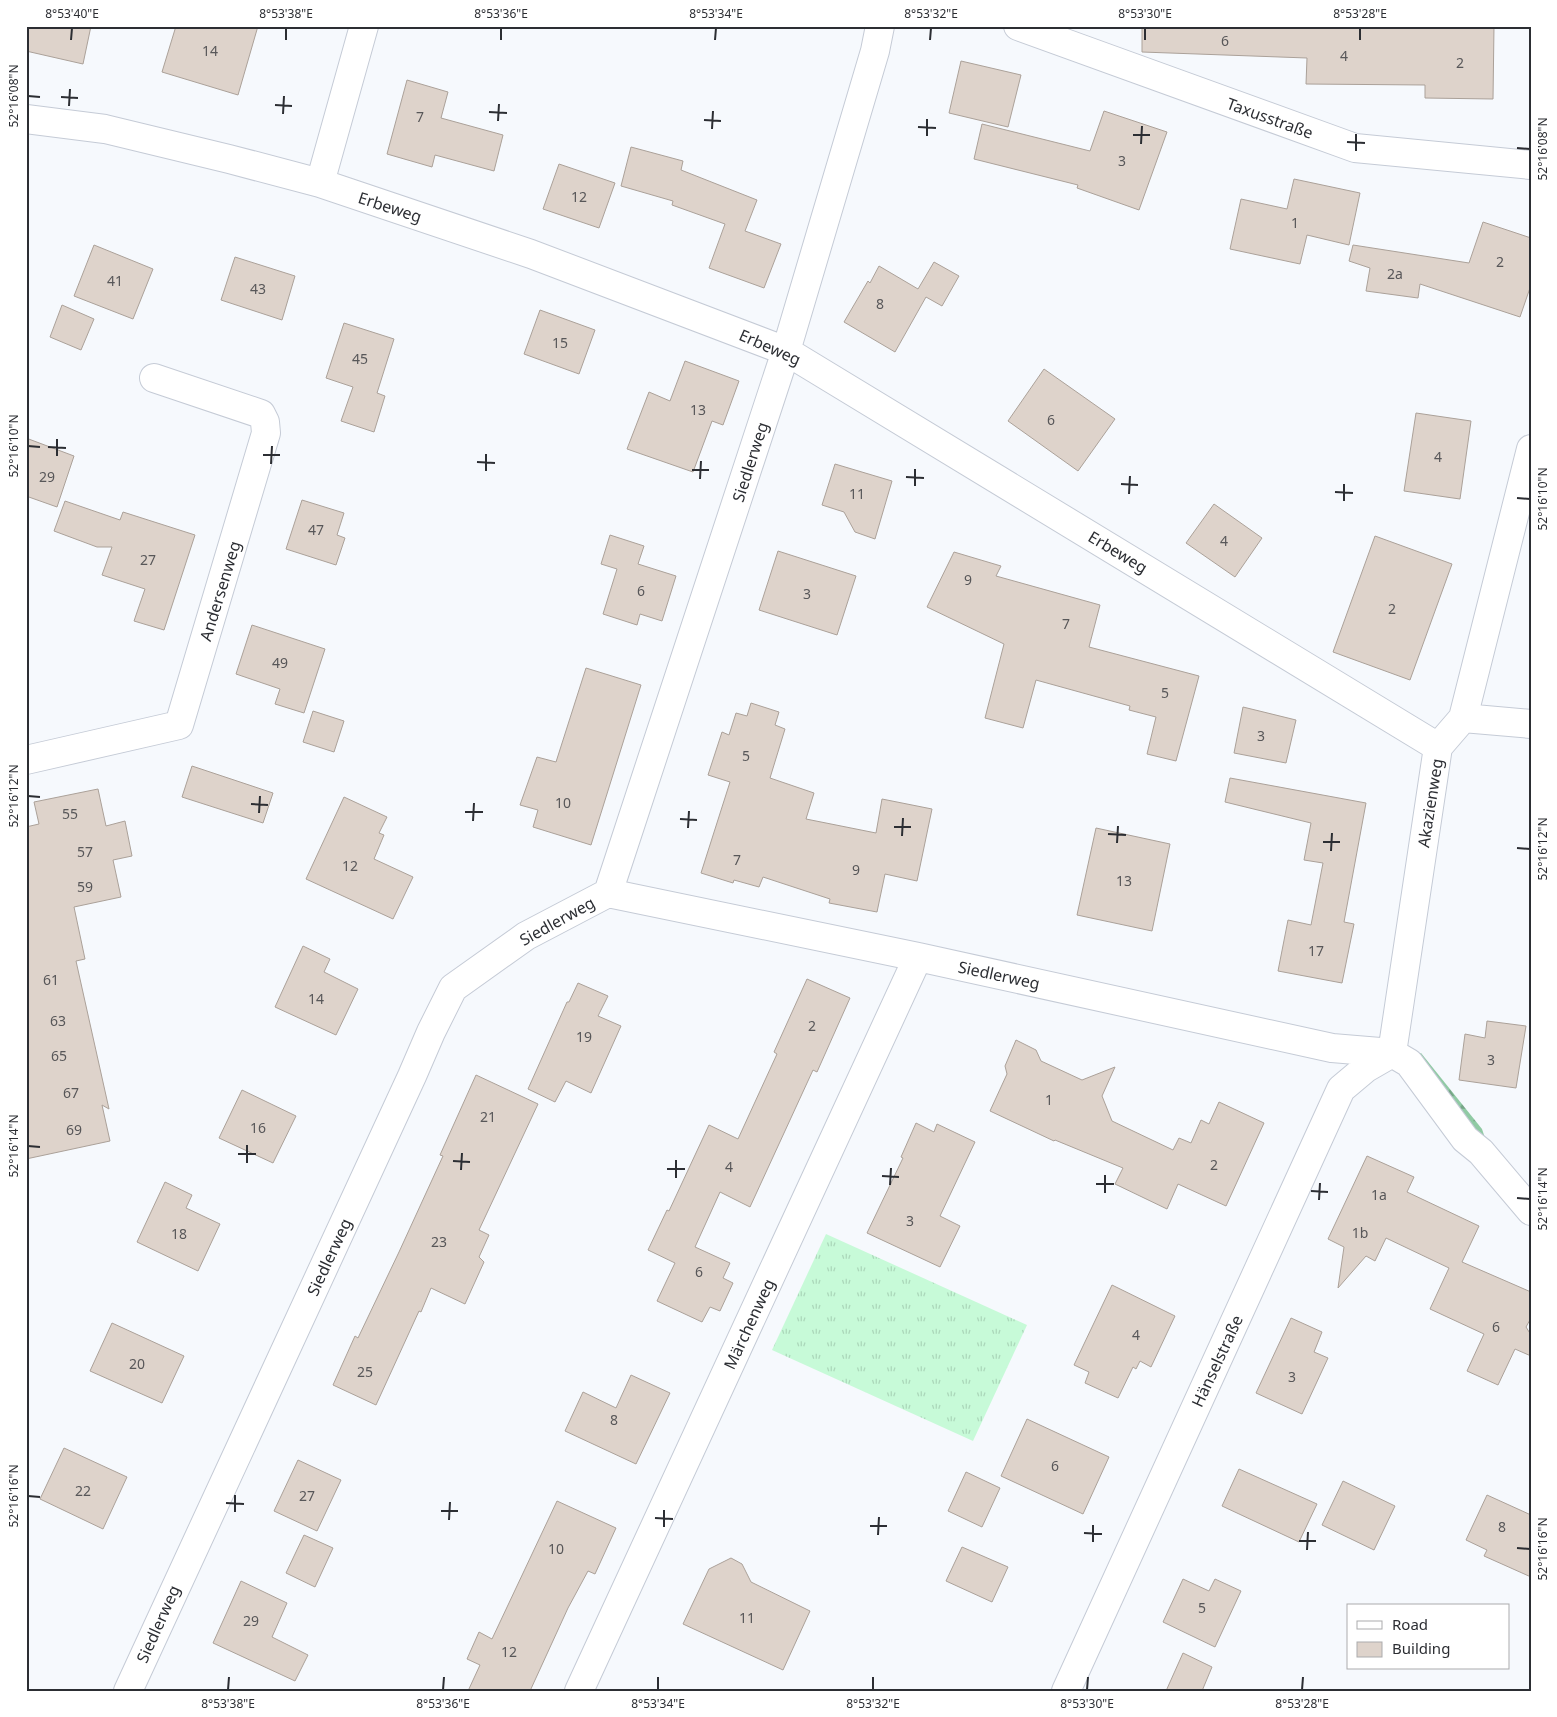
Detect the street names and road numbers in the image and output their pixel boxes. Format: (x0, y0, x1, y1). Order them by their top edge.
street label: Taxusstraße (1224, 92, 1316, 144)
street label: Erbeweg (355, 186, 425, 228)
street label: Erbeweg (736, 324, 804, 370)
street label: Siedlerweg (727, 419, 773, 505)
street label: Erbeweg (1084, 526, 1152, 578)
street label: Andersenweg (194, 538, 246, 644)
street label: Akazienweg (1412, 757, 1448, 849)
street label: Siedlerweg (515, 891, 599, 951)
street label: Siedlerweg (956, 956, 1042, 994)
street label: Siedlerweg (301, 1215, 357, 1299)
street label: Märchenweg (718, 1275, 780, 1373)
street label: Hänselstraße (1186, 1311, 1248, 1411)
street label: Siedlerweg (131, 1582, 185, 1666)

